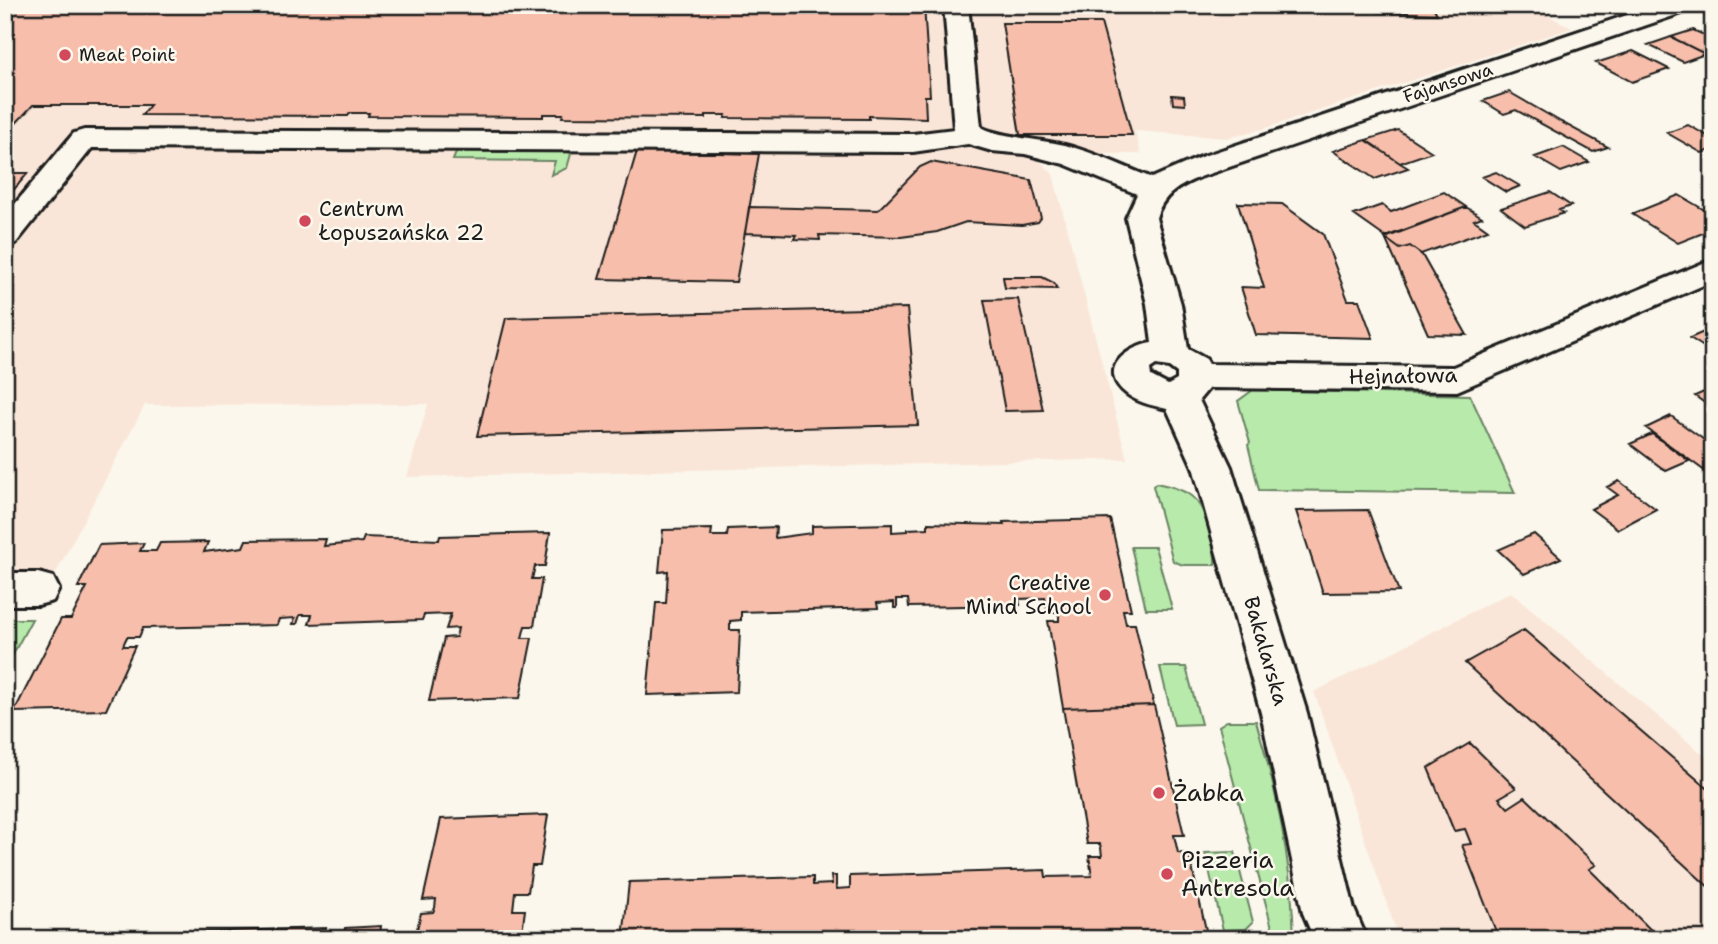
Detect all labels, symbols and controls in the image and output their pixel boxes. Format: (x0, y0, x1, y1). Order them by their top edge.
place label: Meat Point (79, 43, 175, 67)
marker: Meat Point (57, 47, 73, 63)
street label: Fajansowa (1400, 57, 1496, 109)
place label: Centrum Łopuszańska 22 (318, 195, 484, 247)
marker: Centrum Łopuszańska 22 (297, 213, 313, 229)
street label: Hejnałowa (1348, 361, 1458, 391)
place label: Creative Mind School (966, 569, 1092, 621)
marker: Creative Mind School (1097, 587, 1113, 603)
street label: Bakalarska (1237, 593, 1295, 709)
place label: Żabka (1173, 777, 1244, 809)
marker: Żabka (1151, 785, 1167, 801)
place label: Pizzeria Antresola (1181, 844, 1294, 904)
marker: Pizzeria Antresola (1159, 866, 1175, 882)

